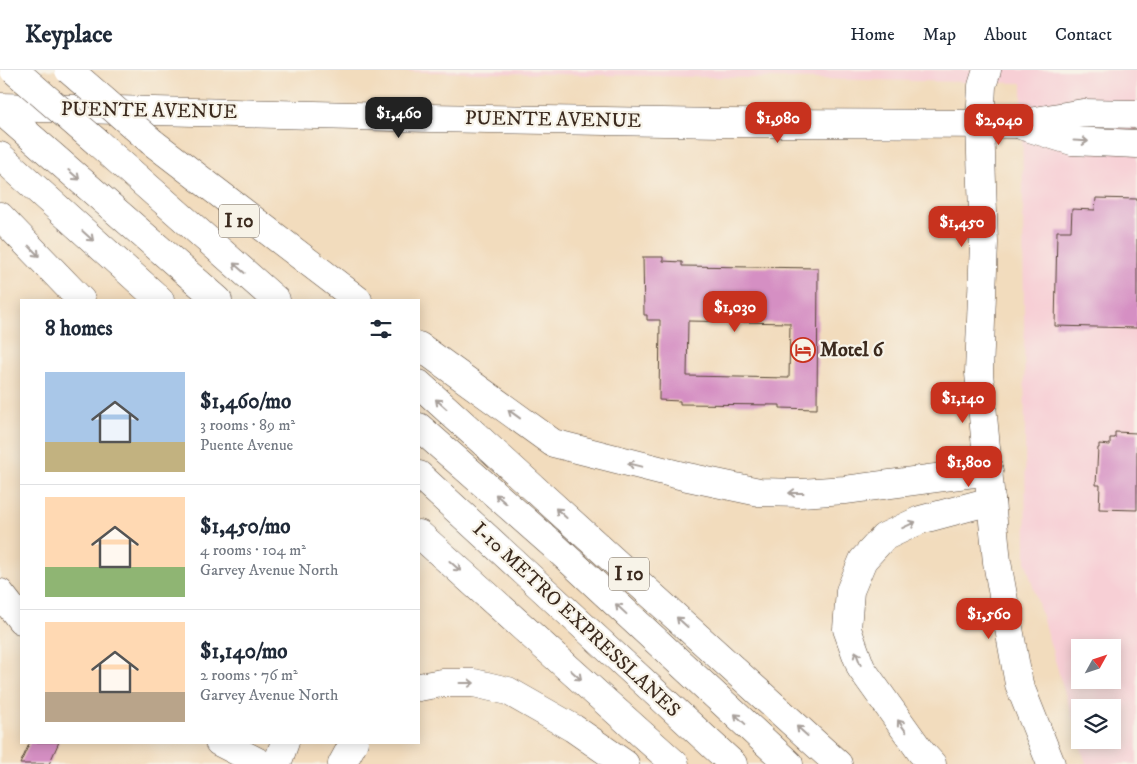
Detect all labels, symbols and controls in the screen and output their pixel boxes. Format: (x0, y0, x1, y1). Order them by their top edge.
text: Keyplace (25, 20, 113, 50)
text: Home (850, 24, 895, 46)
text: Map (923, 24, 956, 46)
text: About (984, 24, 1027, 46)
text: Contact (1055, 24, 1112, 46)
street label: PUENTE AVENUE (61, 97, 237, 125)
pin: $1,460 (358, 97, 440, 139)
pin: $1,980 (737, 102, 819, 144)
text: $1,460 (376, 103, 422, 123)
pin: $2,040 (958, 104, 1040, 146)
street label: PUENTE AVENUE (465, 106, 641, 134)
text: $1,980 (756, 108, 800, 128)
text: $2,040 (975, 110, 1023, 130)
one-way arrow (1073, 137, 1089, 146)
one-way arrow (68, 169, 81, 181)
road number: I 10 (219, 204, 259, 238)
pin: $1,450 (921, 206, 1003, 248)
text: $1,450 (940, 212, 984, 232)
one-way arrow (82, 230, 95, 242)
one-way arrow (28, 245, 40, 257)
one-way arrow (233, 263, 246, 274)
pin: $1,030 (694, 290, 776, 333)
text: $1,030 (714, 297, 756, 317)
icon: filters (367, 315, 395, 343)
text: 8 homes (45, 316, 113, 342)
hotel icon: Motel 6 (790, 337, 816, 363)
place label: Motel 6 (820, 338, 885, 363)
pin: $1,140 (922, 382, 1004, 424)
text: $1,140 (942, 388, 984, 408)
text: $1,460/mo (200, 389, 291, 415)
icon: home (85, 392, 145, 452)
one-way arrow (434, 398, 447, 409)
one-way arrow (507, 409, 521, 419)
text: 3 rooms · 89 m² (200, 415, 295, 435)
text: Puente Avenue (200, 435, 293, 455)
pin: $1,800 (928, 446, 1010, 488)
text: $1,800 (947, 452, 991, 472)
one-way arrow (628, 459, 644, 469)
one-way arrow (789, 488, 805, 497)
one-way arrow (495, 494, 508, 505)
one-way arrow (555, 507, 568, 518)
text: $1,450/mo (200, 514, 291, 540)
icon: home (85, 517, 145, 577)
street label: I-10 METRO EXPRESSLANES (467, 517, 685, 723)
one-way arrow (902, 520, 917, 530)
text: 4 rooms · 104 m² (200, 540, 306, 560)
road number: I 10 (609, 558, 649, 590)
text: Garvey Avenue North (200, 560, 338, 580)
one-way arrow (448, 560, 461, 572)
pin: $1,560 (948, 598, 1030, 640)
one-way arrow (615, 603, 628, 614)
text: $1,560 (967, 604, 1011, 624)
one-way arrow (675, 616, 688, 628)
text: $1,140/mo (200, 639, 288, 665)
north arrow (1071, 639, 1121, 689)
map controls (1071, 639, 1121, 749)
icon: home (85, 642, 145, 702)
one-way arrow (852, 651, 862, 666)
text: 2 rooms · 76 m² (200, 665, 298, 685)
one-way arrow (569, 669, 582, 681)
one-way arrow (459, 678, 475, 688)
text: Garvey Avenue North (200, 685, 338, 705)
button: layers (1071, 699, 1121, 749)
one-way arrow (734, 713, 747, 725)
one-way arrow (897, 719, 907, 733)
one-way arrow (795, 725, 808, 737)

